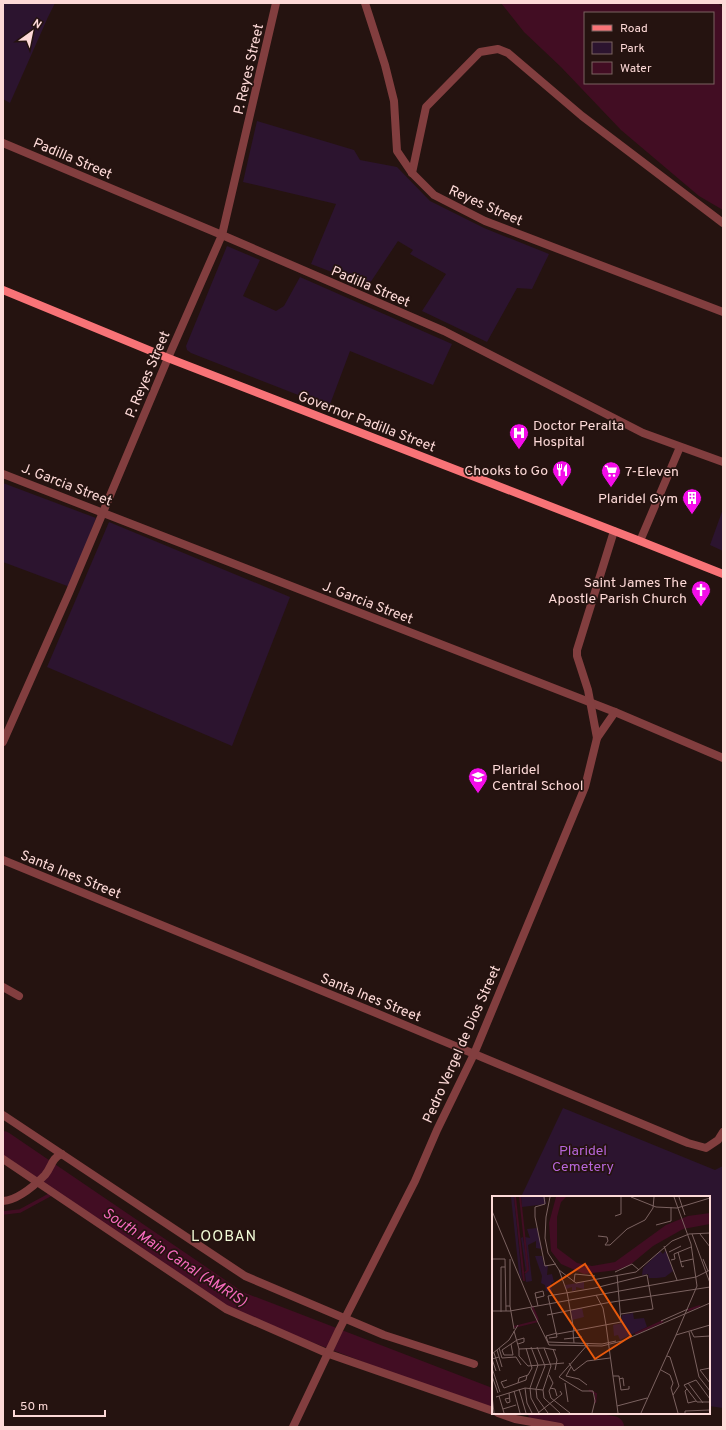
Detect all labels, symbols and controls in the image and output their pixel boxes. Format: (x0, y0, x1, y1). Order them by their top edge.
north arrow (12, 12, 52, 52)
legend (584, 12, 714, 84)
text: N (30, 16, 44, 32)
text: Road (620, 21, 648, 37)
street label: P. Reyes Street (231, 22, 268, 116)
text: Park (620, 41, 645, 57)
text: Water (620, 61, 652, 77)
street label: Padilla Street (30, 135, 114, 184)
street label: Reyes Street (446, 182, 525, 230)
street label: Padilla Street (328, 263, 412, 312)
street label: P. Reyes Street (122, 329, 174, 421)
street label: Governor Padilla Street (295, 388, 438, 457)
place label: Doctor Peralta Hospital (533, 418, 624, 451)
hospital icon: Doctor Peralta Hospital (508, 422, 530, 450)
restaurant icon: Chooks to Go (551, 459, 573, 487)
street label: J. Garcia Street (19, 460, 114, 510)
supermarket icon: 7-Eleven (600, 460, 622, 488)
place label: Chooks to Go (464, 463, 548, 480)
place label: 7-Eleven (625, 464, 679, 481)
building icon: Plaridel Gym (681, 487, 703, 515)
place label: Plaridel Gym (598, 491, 678, 508)
place label: Saint James The Apostle Parish Church (548, 575, 687, 608)
street label: J. Garcia Street (320, 578, 415, 628)
church icon: Saint James The Apostle Parish Church (690, 579, 712, 607)
place label: Plaridel Central School (492, 762, 583, 795)
school or university icon: Plaridel Central School (467, 766, 489, 794)
street label: Santa Ines Street (18, 847, 123, 903)
street label: Pedro Vergel de Dios Street (420, 963, 505, 1126)
street label: Santa Ines Street (318, 970, 423, 1026)
park label: Plaridel Cemetery (552, 1143, 614, 1176)
inset map (492, 1196, 710, 1414)
water label: South Main Canal (AMRIS) (98, 1204, 250, 1312)
district label: LOOBAN (191, 1228, 257, 1247)
scale bar (14, 1392, 105, 1418)
text: 50 m (20, 1399, 48, 1415)

